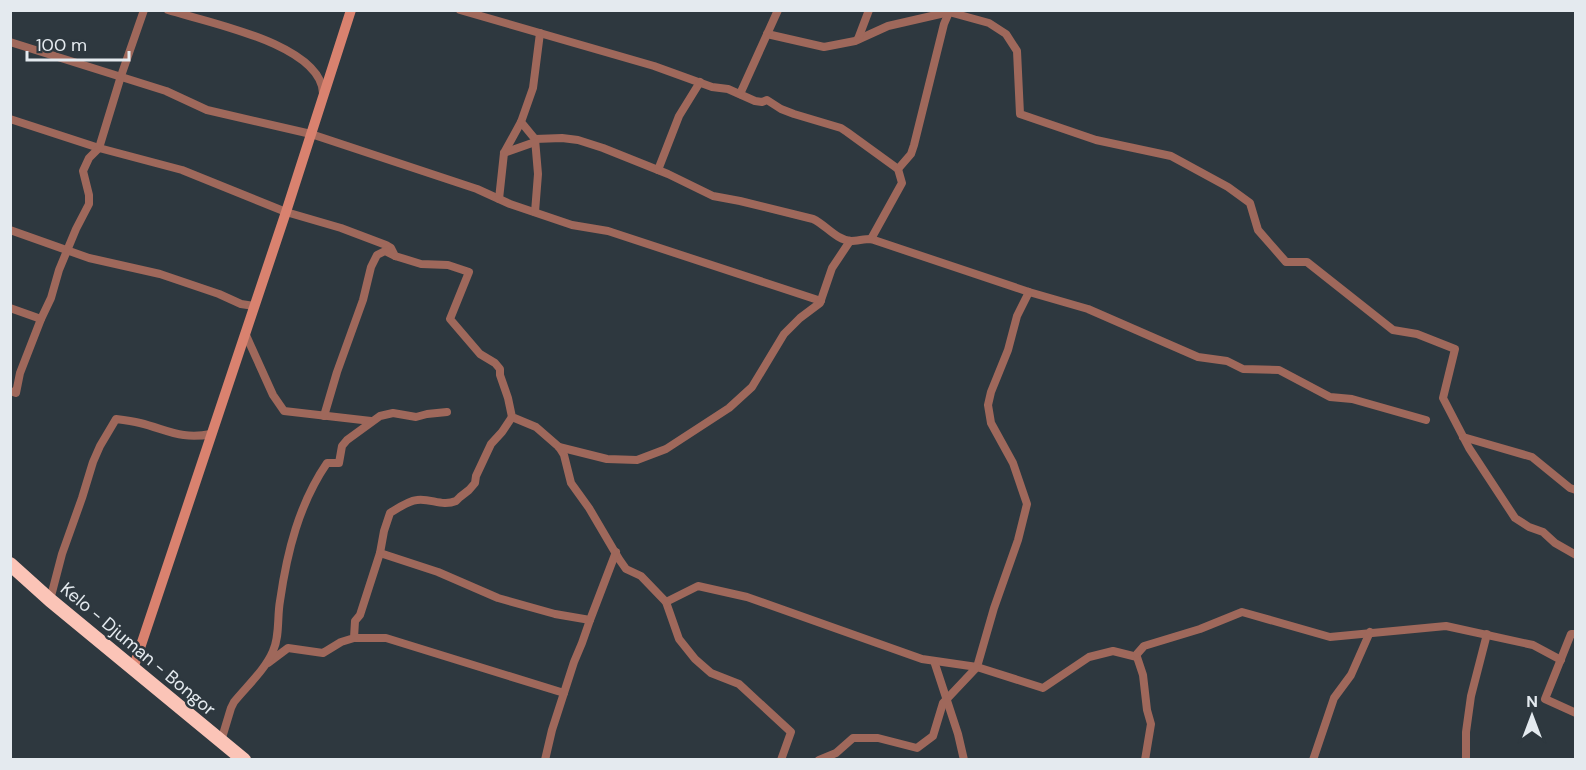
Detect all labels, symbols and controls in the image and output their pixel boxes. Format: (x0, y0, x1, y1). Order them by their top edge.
scale bar (27, 24, 129, 62)
text: 100 m (36, 33, 87, 57)
street label: Kelo - Djuman - Bongor (55, 577, 221, 721)
north arrow (1502, 686, 1562, 746)
text: N (1526, 691, 1538, 712)

